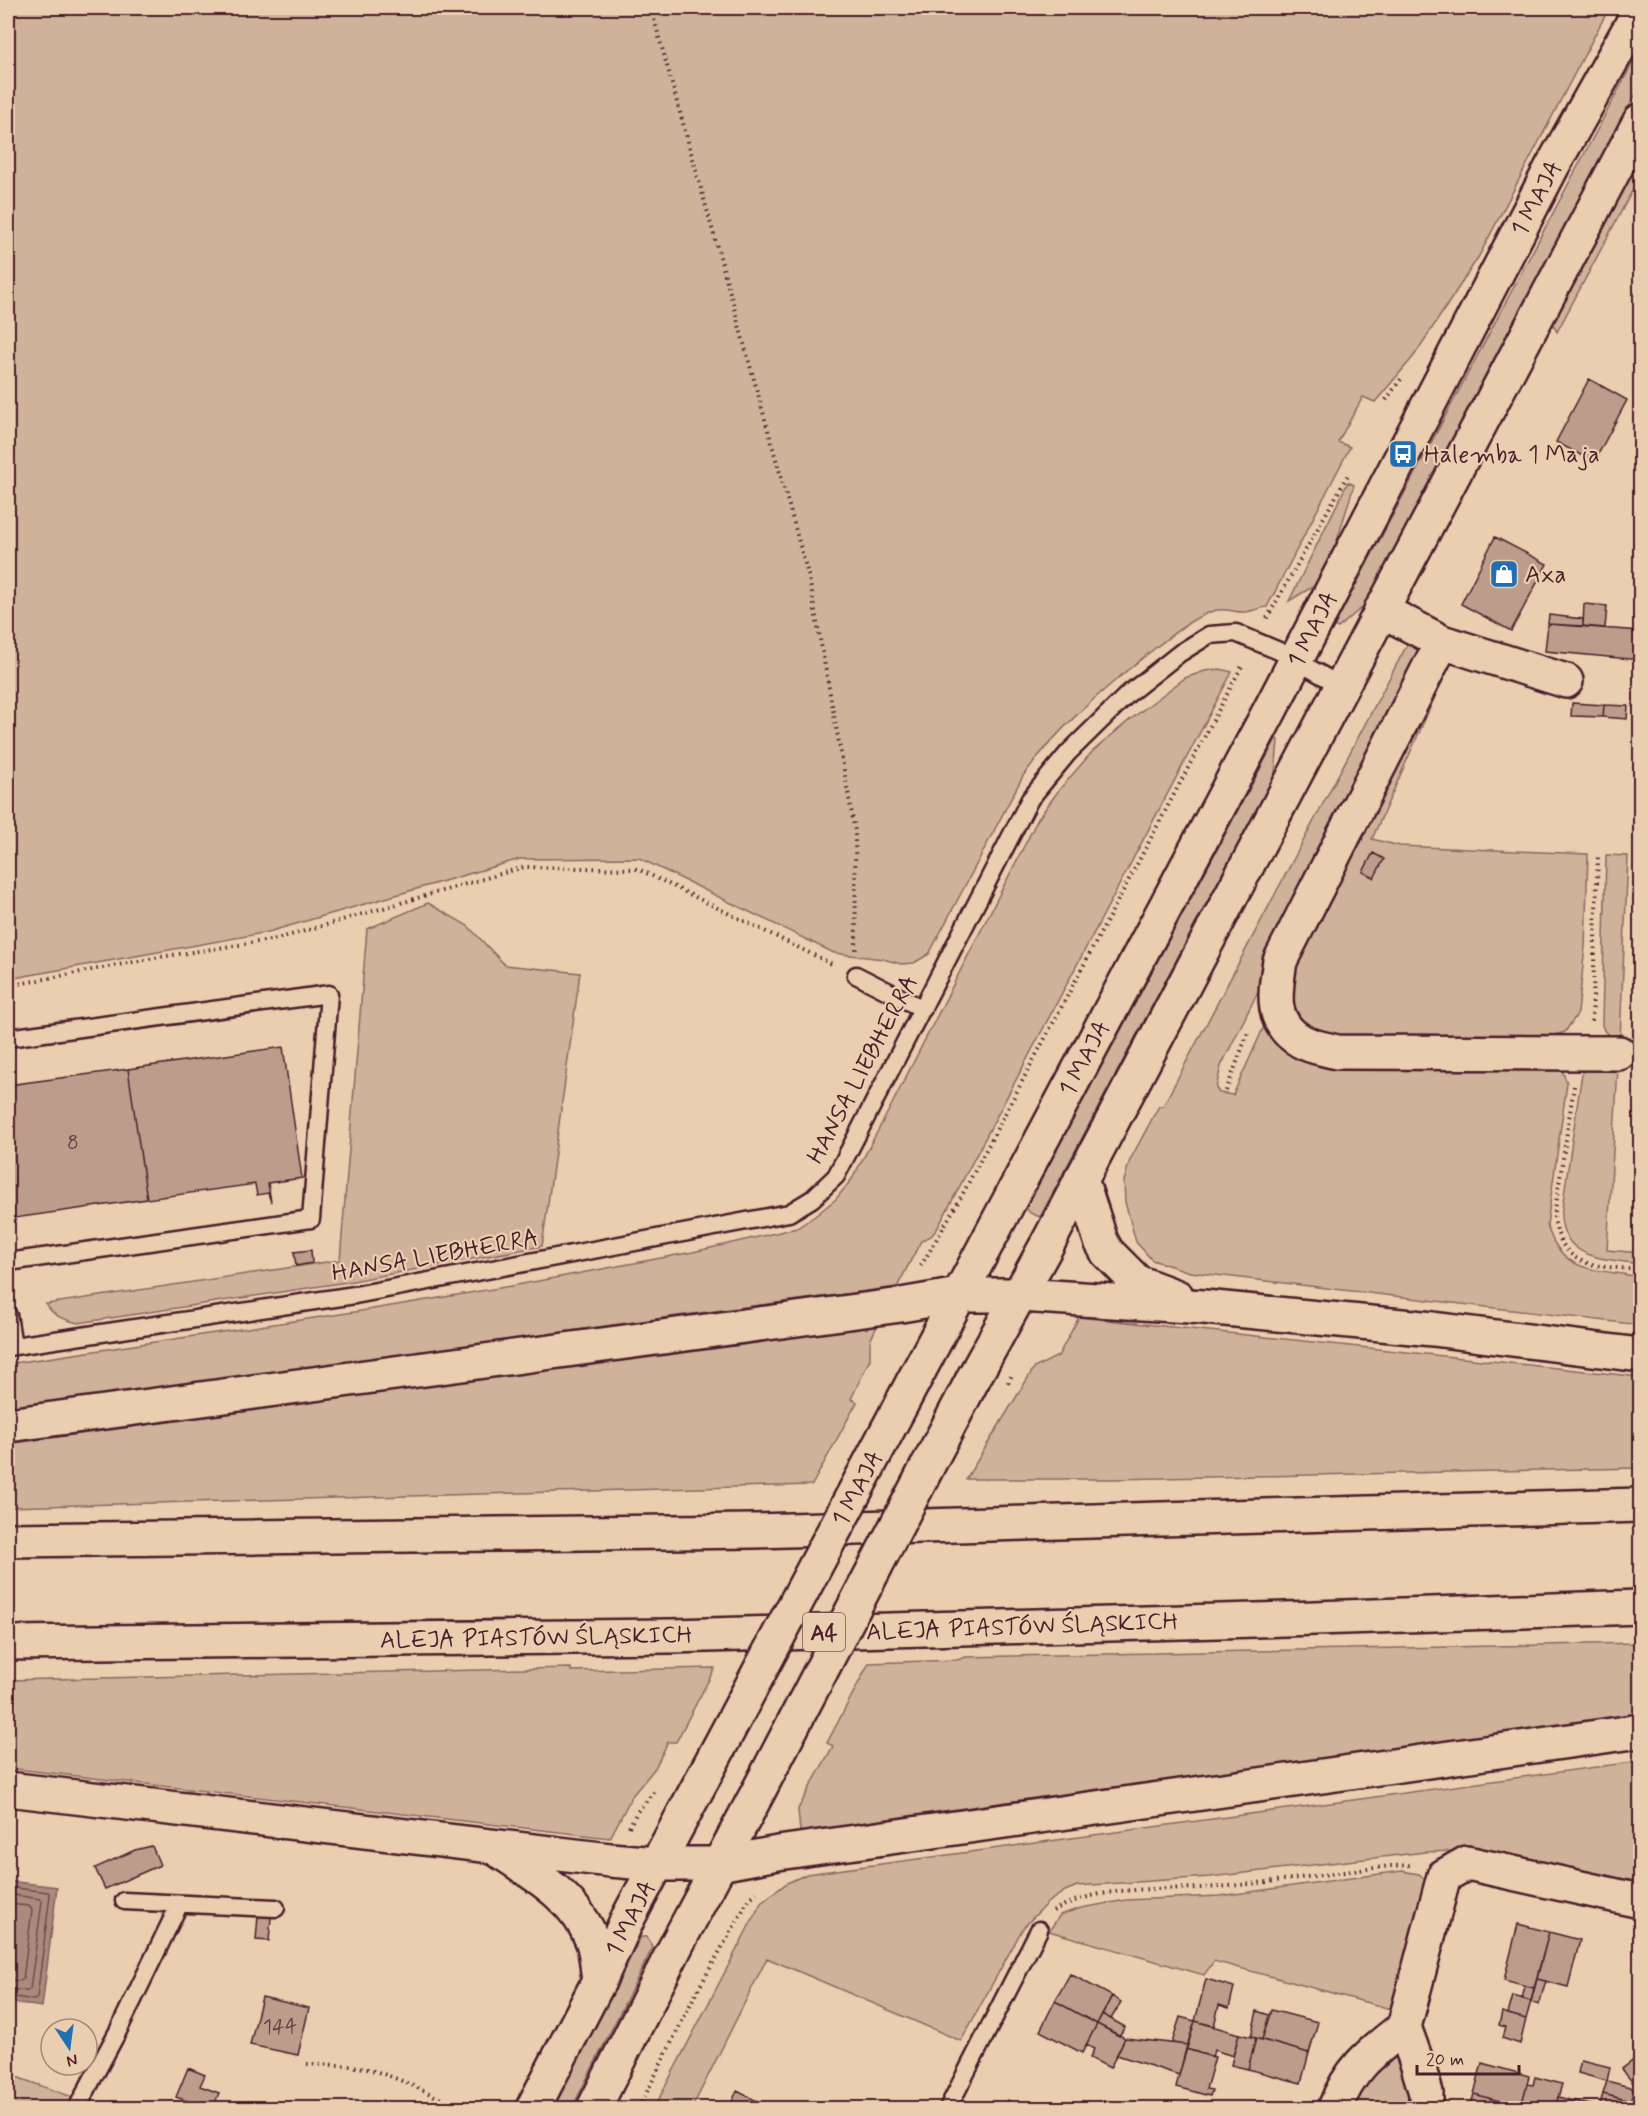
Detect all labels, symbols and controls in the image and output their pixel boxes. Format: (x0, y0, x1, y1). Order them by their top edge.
street label: 1 MAJA (1505, 156, 1570, 242)
bus stop icon: Halemba 1 Maja (1387, 438, 1419, 470)
place label: Halemba 1 Maja (1424, 440, 1600, 471)
shop icon: Axa (1488, 558, 1520, 590)
place label: Axa (1525, 560, 1566, 591)
street label: 1 MAJA (1281, 587, 1346, 673)
street label: HANSA LIEBHERRA (800, 970, 926, 1169)
street label: 1 MAJA (1053, 1016, 1118, 1102)
house number: 8 (67, 1129, 79, 1157)
street label: HANSA LIEBHERRA (329, 1223, 541, 1290)
street label: 1 MAJA (826, 1446, 891, 1532)
street label: ALEJA PIASTÓW ŚLĄSKICH (865, 1606, 1179, 1648)
road number: A4 (803, 1613, 845, 1651)
street label: ALEJA PIASTÓW ŚLĄSKICH (380, 1619, 692, 1657)
street label: 1 MAJA (599, 1876, 664, 1962)
house number: 144 (263, 2013, 297, 2041)
north arrow (39, 2017, 99, 2077)
scale bar (1417, 2038, 1519, 2076)
text: 20 m (1426, 2048, 1464, 2072)
text: N (64, 2049, 80, 2072)

